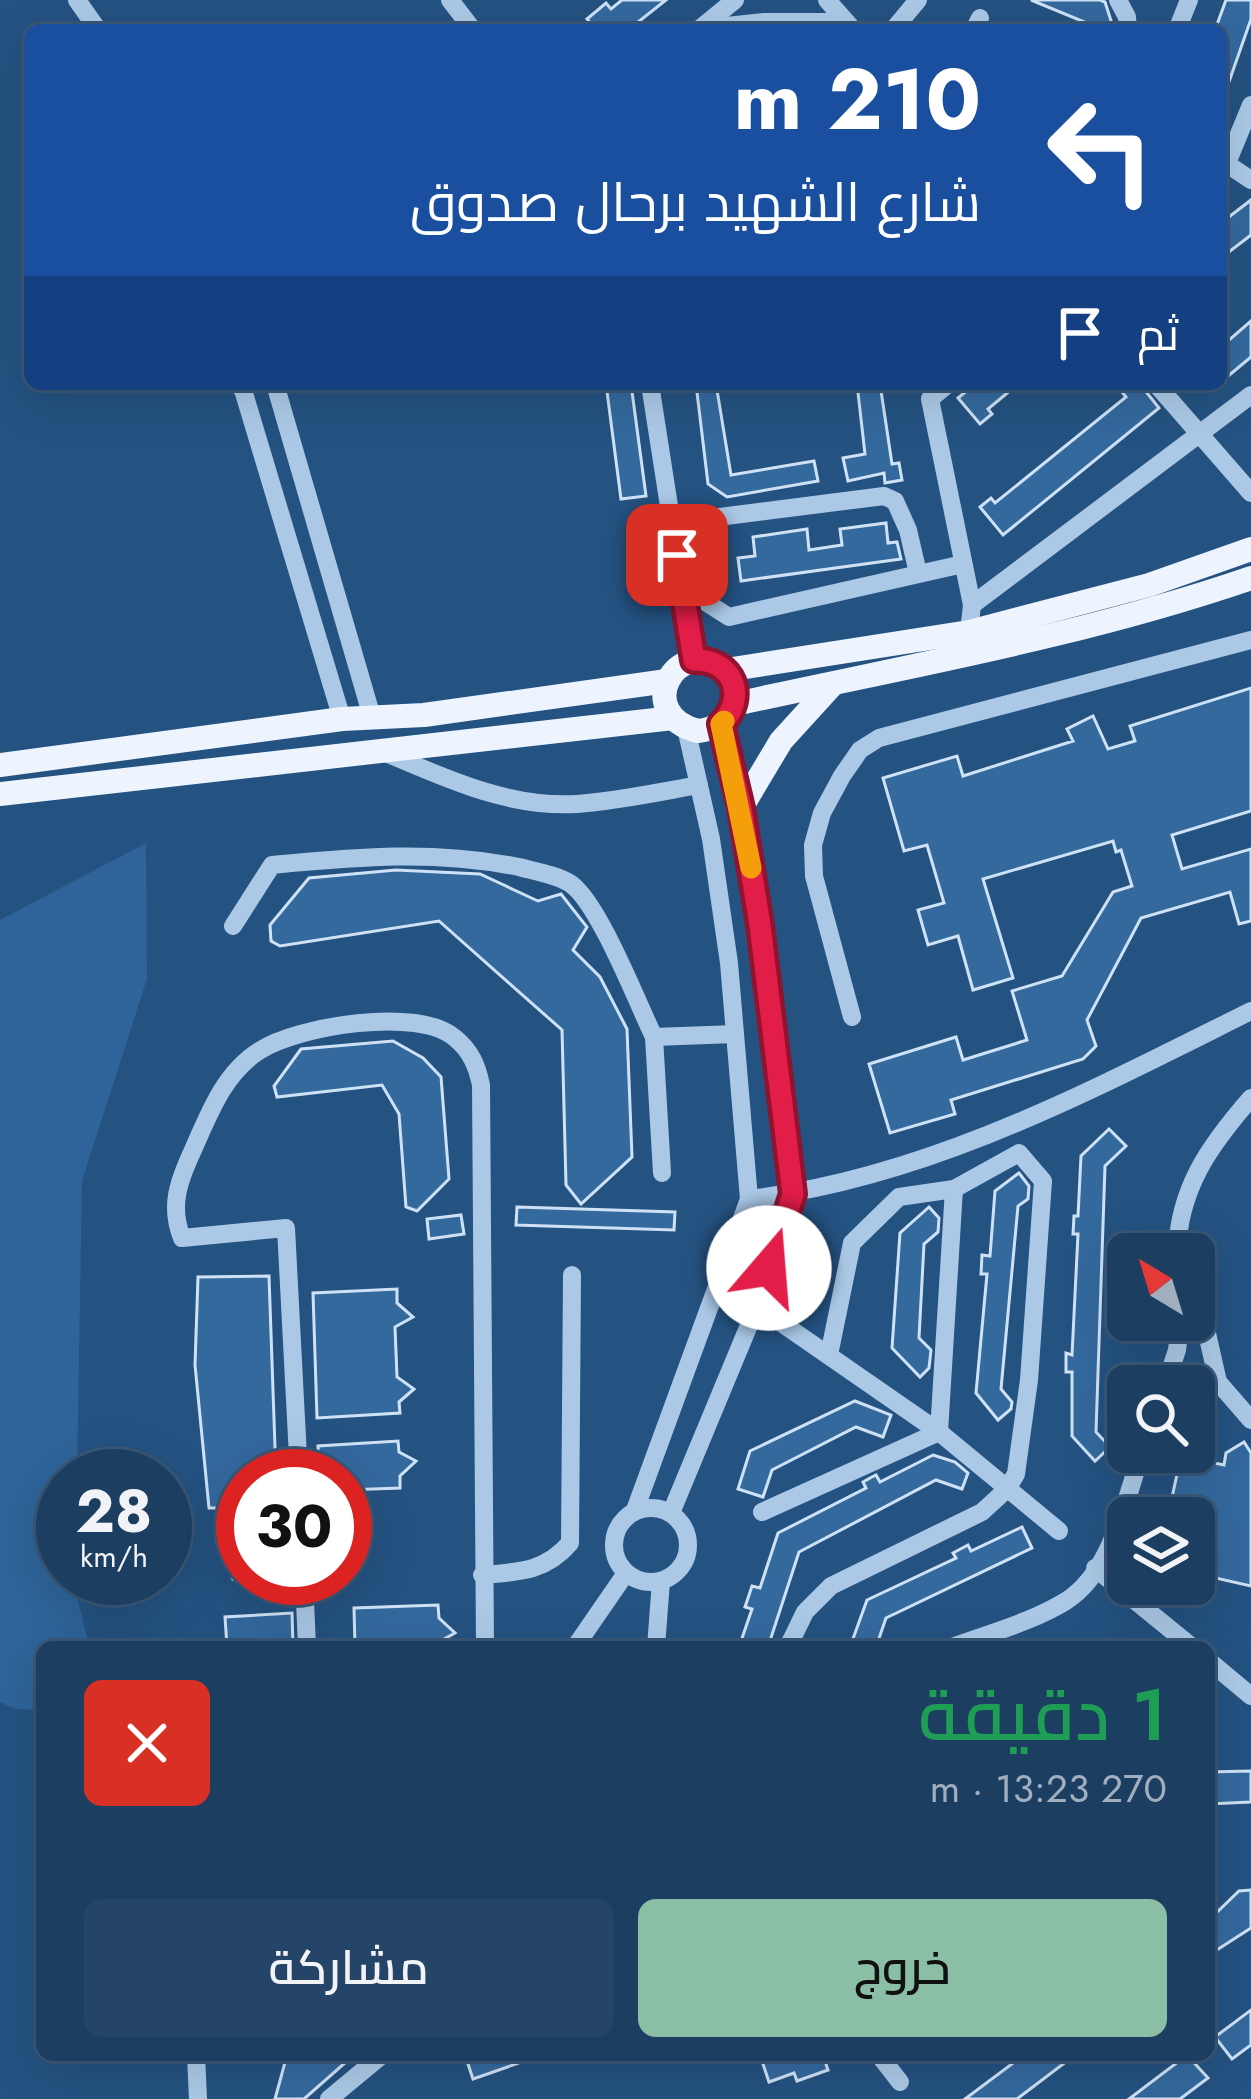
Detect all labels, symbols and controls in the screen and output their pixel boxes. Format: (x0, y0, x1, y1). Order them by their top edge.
text: 210 m (733, 39, 981, 161)
icon: left (1023, 72, 1179, 228)
text: شارع الشهيد برحال صدوق (410, 163, 981, 241)
icon: arrive (1047, 300, 1113, 366)
text: ثم (1137, 302, 1179, 367)
pin (626, 504, 728, 606)
icon: arrive (644, 522, 710, 588)
position arrow (706, 1205, 832, 1331)
north arrow (1107, 1233, 1215, 1341)
map controls (1107, 1233, 1215, 1605)
button: search (1107, 1365, 1215, 1473)
speed limit sign: 30 (216, 1449, 372, 1605)
text: 28 (76, 1468, 152, 1555)
button: layers (1107, 1497, 1215, 1605)
text: km/h (80, 1535, 148, 1578)
text: 1 دقيقة (918, 1663, 1167, 1767)
button: close (84, 1680, 210, 1806)
text: 270 m · 13:23 (930, 1760, 1167, 1817)
button: مشاركة (84, 1899, 614, 2037)
button: خروج (638, 1899, 1167, 2037)

